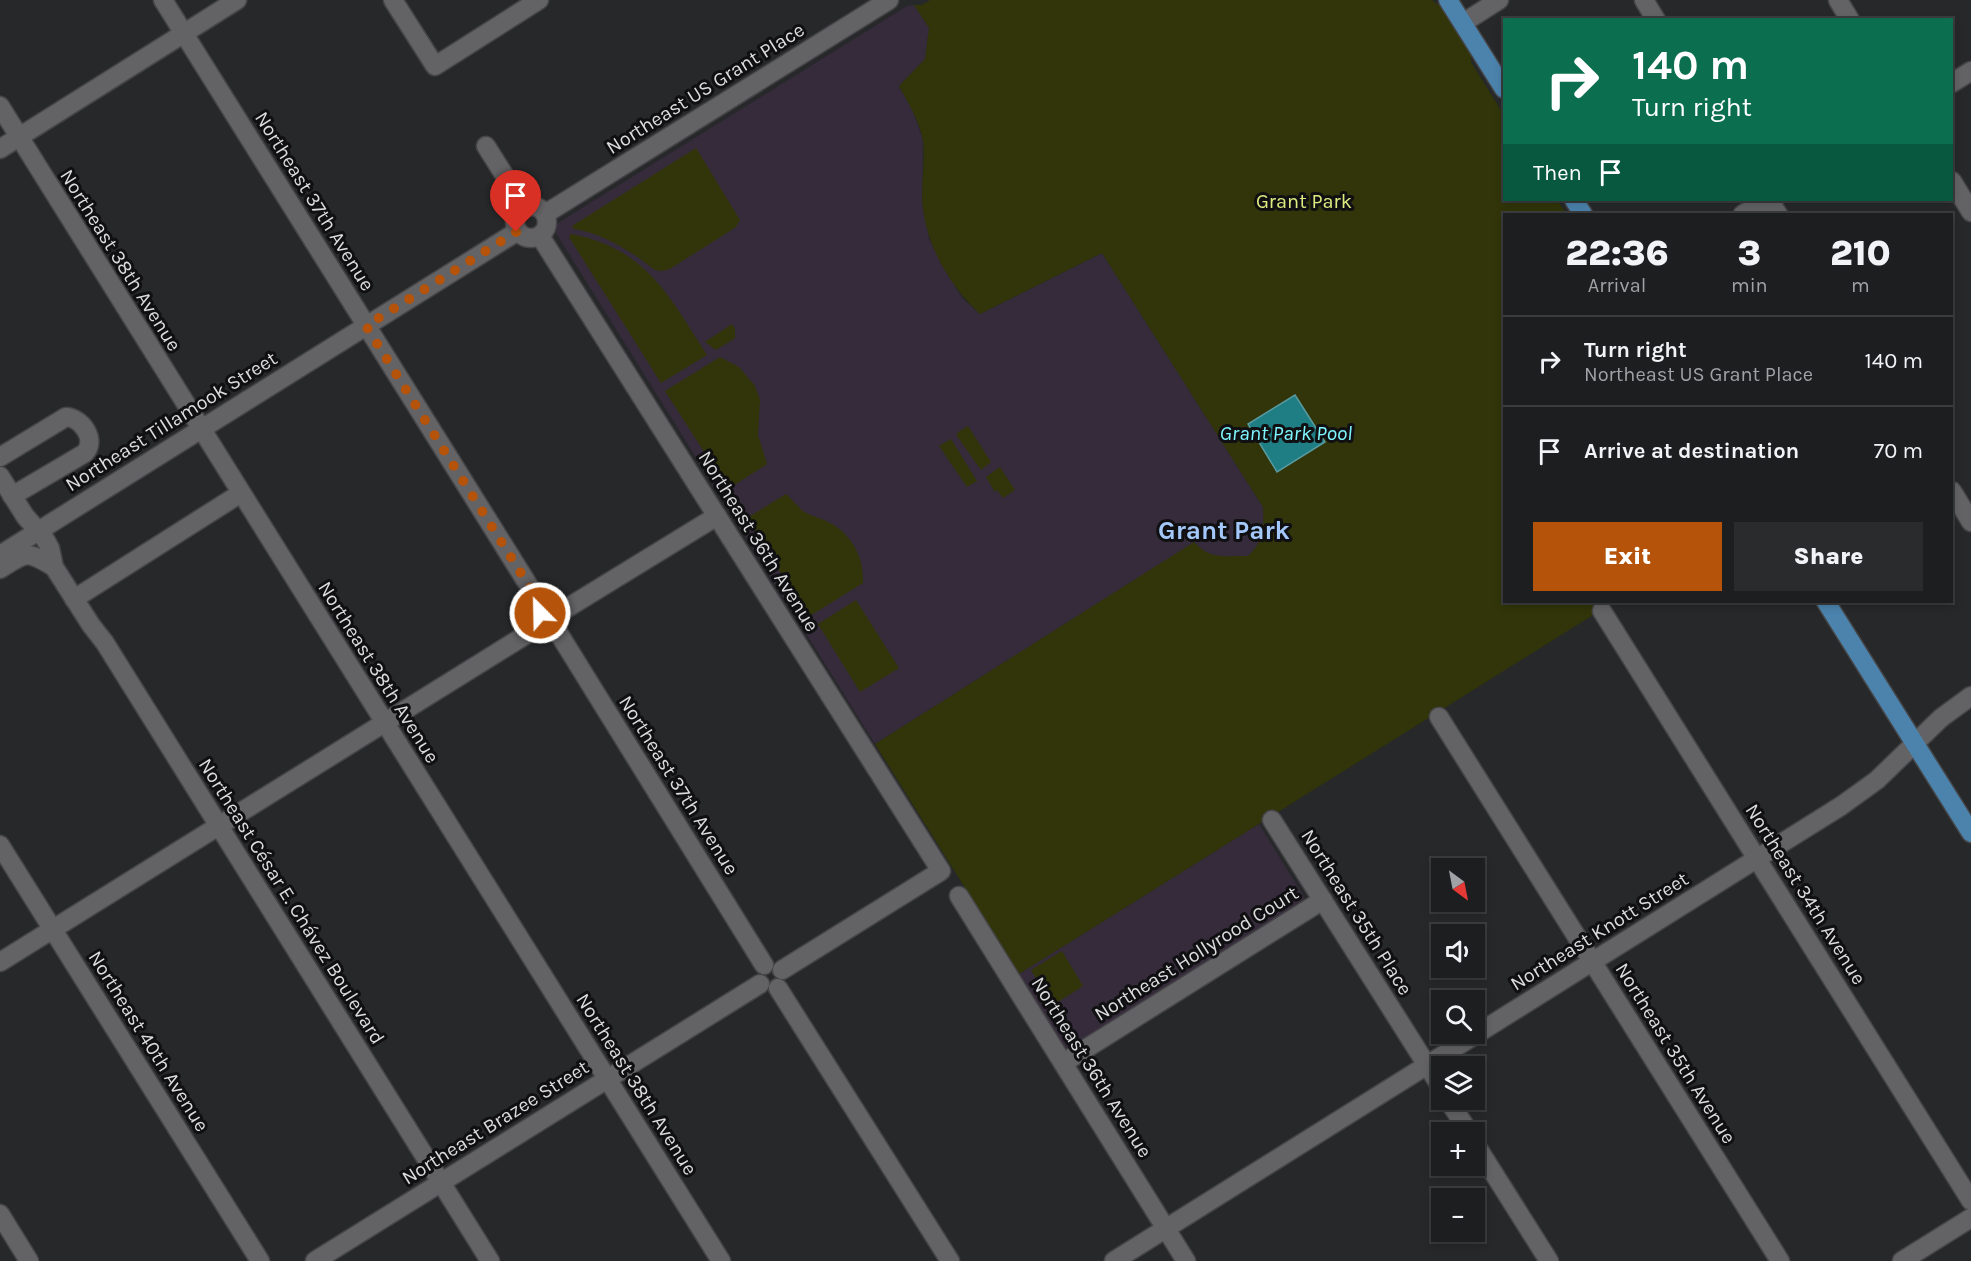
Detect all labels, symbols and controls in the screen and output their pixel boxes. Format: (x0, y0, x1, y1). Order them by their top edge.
street label: Northeast US Grant Place (602, 18, 809, 159)
text: 140 m (1632, 40, 1749, 90)
icon: right (1533, 42, 1611, 120)
text: Turn right (1632, 91, 1752, 123)
street label: Northeast 37th Avenue (250, 107, 379, 295)
icon: arrive (1594, 156, 1627, 189)
text: Then (1533, 160, 1582, 186)
street label: Northeast 38th Avenue (55, 165, 186, 355)
pin (490, 170, 541, 232)
icon: arrive (499, 179, 532, 212)
park label: Grant Park (1256, 190, 1352, 213)
text: 22:36 (1565, 232, 1669, 274)
text: 3 (1738, 232, 1761, 274)
text: 210 (1830, 232, 1891, 274)
text: Arrival (1588, 274, 1646, 297)
text: min (1731, 274, 1768, 297)
text: m (1851, 274, 1870, 297)
text: Turn right (1584, 337, 1687, 363)
icon: right (1533, 345, 1566, 378)
street label: Northeast Tillamook Street (61, 346, 282, 496)
text: 140 m (1865, 348, 1923, 374)
text: Northeast US Grant Place (1584, 363, 1813, 386)
water label: Grant Park Pool (1220, 421, 1352, 445)
icon: arrive (1533, 435, 1566, 468)
text: Arrive at destination (1584, 438, 1799, 464)
text: 70 m (1874, 438, 1923, 464)
street label: Northeast 36th Avenue (693, 447, 824, 636)
district label: Grant Park (1158, 515, 1290, 546)
button: Exit (1533, 522, 1722, 591)
button: Share (1734, 522, 1923, 591)
street label: Northeast 38th Avenue (313, 577, 444, 767)
position arrow (508, 581, 572, 645)
street label: Northeast 37th Avenue (614, 691, 743, 879)
street label: Northeast César E. Chávez Boulevard (194, 754, 389, 1048)
street label: Northeast 34th Avenue (1741, 800, 1871, 989)
street label: Northeast 35th Place (1296, 825, 1417, 999)
north arrow (1431, 858, 1485, 912)
map controls (1431, 858, 1485, 1242)
street label: Northeast Knott Street (1506, 867, 1693, 996)
street label: Northeast Hollyrood Court (1090, 881, 1303, 1026)
button: sound (1431, 924, 1485, 978)
street label: Northeast 40th Avenue (84, 947, 214, 1136)
street label: Northeast 35th Avenue (1611, 959, 1741, 1148)
street label: Northeast 36th Avenue (1026, 973, 1157, 1162)
street label: Northeast 38th Avenue (571, 989, 702, 1179)
button: search (1431, 990, 1485, 1044)
street label: Northeast Brazee Street (398, 1055, 593, 1189)
button: layers (1431, 1056, 1485, 1110)
button: + (1431, 1122, 1485, 1176)
button: − (1431, 1188, 1485, 1242)

